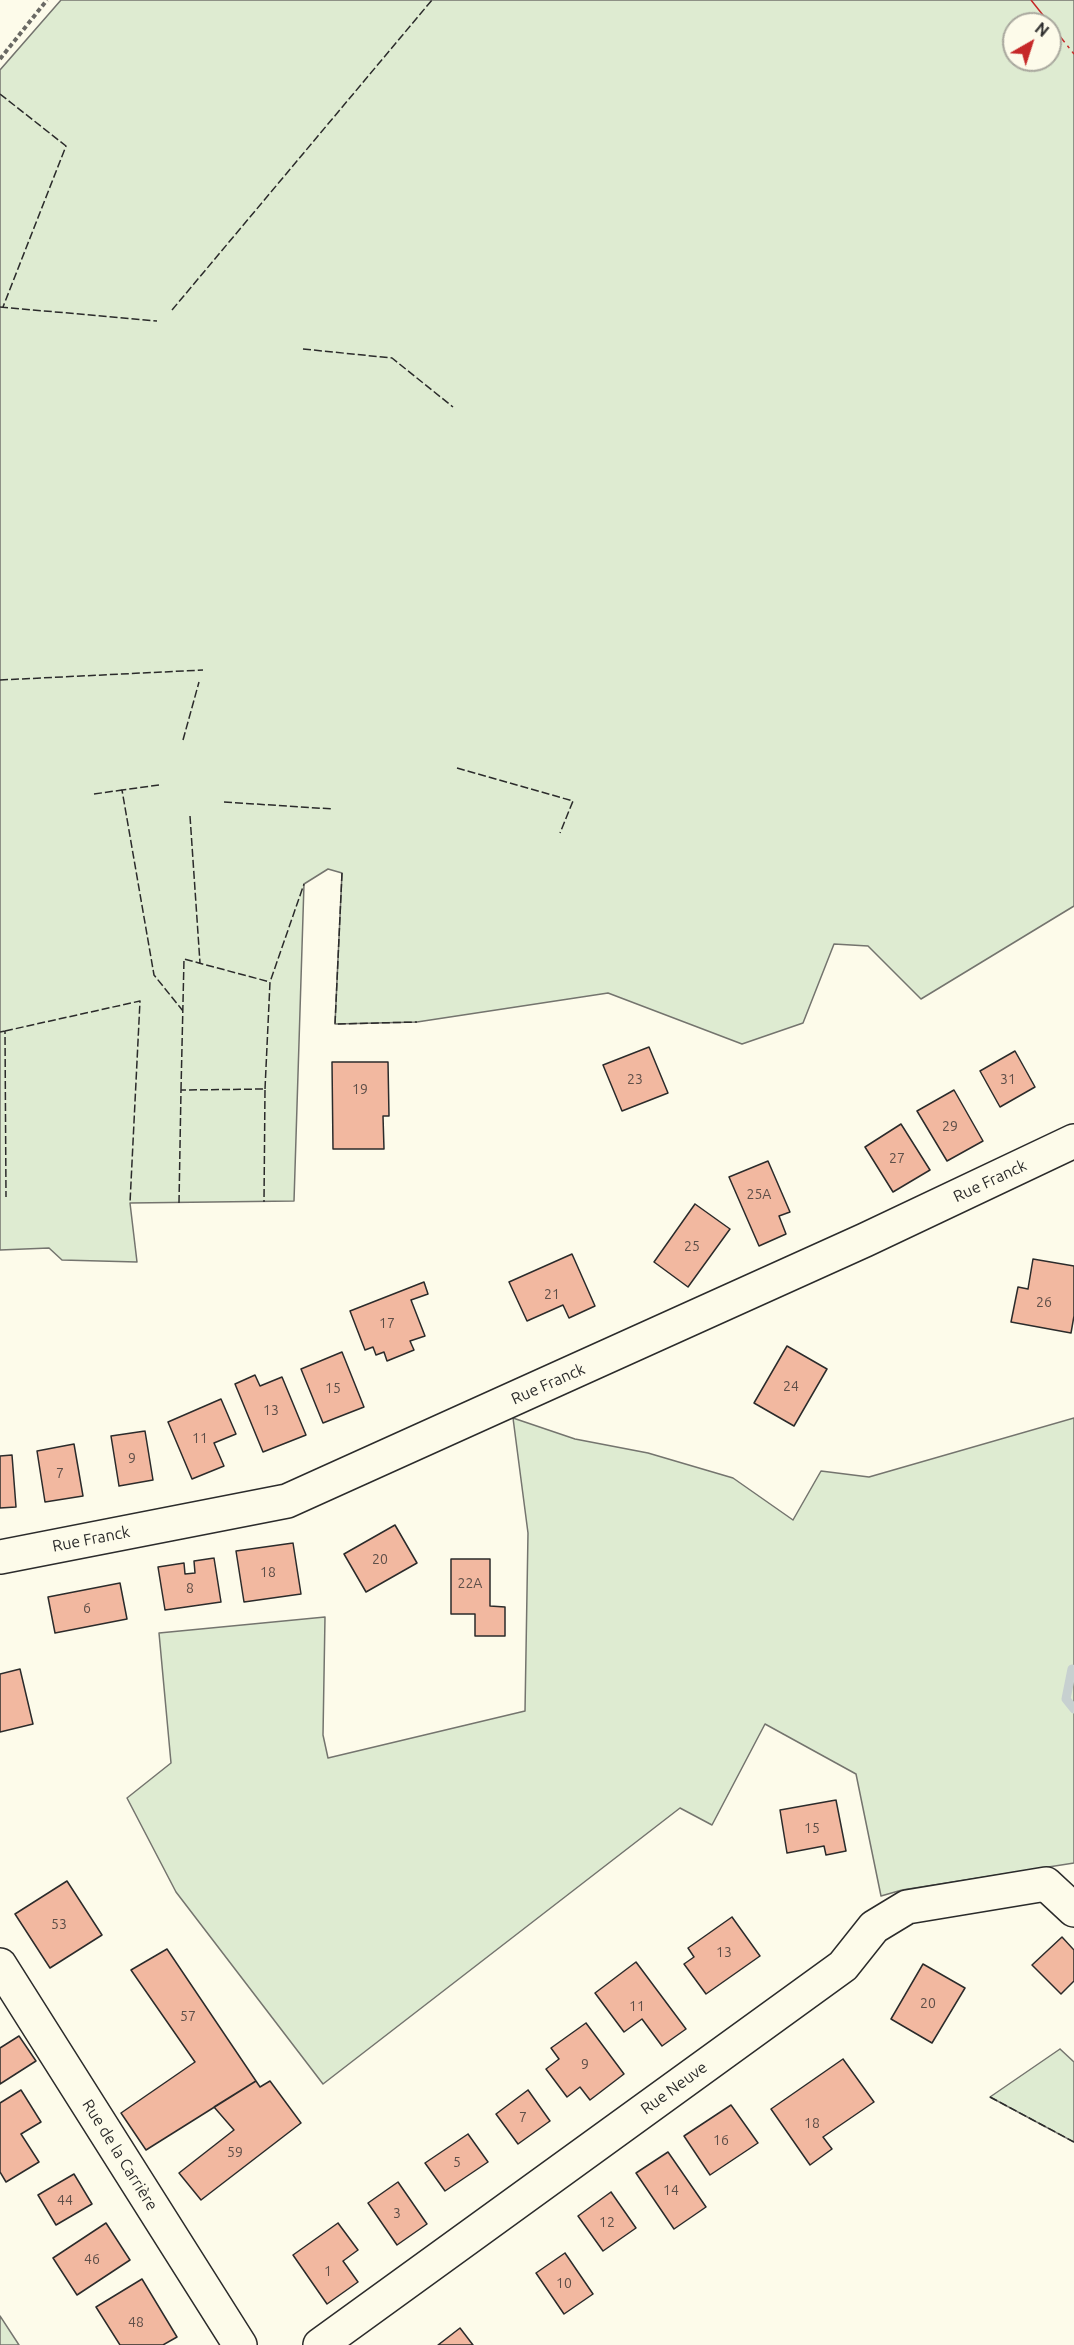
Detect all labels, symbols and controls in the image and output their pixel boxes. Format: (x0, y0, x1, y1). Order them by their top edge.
north arrow (1002, 12, 1062, 72)
text: N (1032, 19, 1052, 40)
house number: 23 (627, 1071, 643, 1087)
house number: 31 (1000, 1071, 1016, 1087)
house number: 19 (352, 1081, 368, 1097)
house number: 29 (942, 1118, 958, 1134)
house number: 27 (889, 1150, 905, 1166)
street label: Rue Franck (950, 1156, 1030, 1206)
house number: 25A (747, 1186, 771, 1202)
house number: 25 (684, 1238, 700, 1254)
house number: 21 (544, 1286, 560, 1302)
house number: 26 (1036, 1294, 1052, 1310)
house number: 17 (379, 1315, 395, 1331)
street label: Rue Franck (508, 1359, 588, 1409)
house number: 24 (783, 1378, 799, 1394)
house number: 15 (325, 1380, 341, 1396)
house number: 13 (263, 1402, 279, 1418)
house number: 11 (192, 1430, 208, 1446)
house number: 9 (128, 1450, 136, 1466)
house number: 7 (56, 1465, 64, 1481)
street label: Rue Franck (51, 1522, 131, 1556)
house number: 20 (372, 1551, 388, 1567)
house number: 18 (260, 1564, 276, 1580)
house number: 22A (458, 1575, 482, 1591)
house number: 8 (186, 1580, 194, 1596)
house number: 6 (83, 1600, 91, 1616)
house number: 15 (804, 1820, 820, 1836)
house number: 53 (51, 1916, 67, 1932)
house number: 13 (716, 1944, 732, 1960)
house number: 20 (920, 1995, 936, 2011)
house number: 11 (629, 1998, 645, 2014)
house number: 57 (180, 2008, 196, 2024)
house number: 9 (581, 2056, 589, 2072)
street label: Rue Neuve (637, 2057, 711, 2119)
street label: Rue de la Carrière (78, 2096, 162, 2214)
house number: 7 (519, 2109, 527, 2125)
house number: 18 (804, 2115, 820, 2131)
house number: 16 (713, 2132, 729, 2148)
house number: 59 (227, 2144, 243, 2160)
house number: 5 (453, 2154, 461, 2170)
house number: 14 (663, 2182, 679, 2198)
house number: 44 (57, 2192, 73, 2208)
house number: 3 (393, 2205, 401, 2221)
house number: 12 (599, 2214, 615, 2230)
house number: 46 (84, 2251, 100, 2267)
house number: 1 (324, 2263, 332, 2279)
house number: 10 (556, 2275, 572, 2291)
house number: 48 (128, 2314, 144, 2330)

